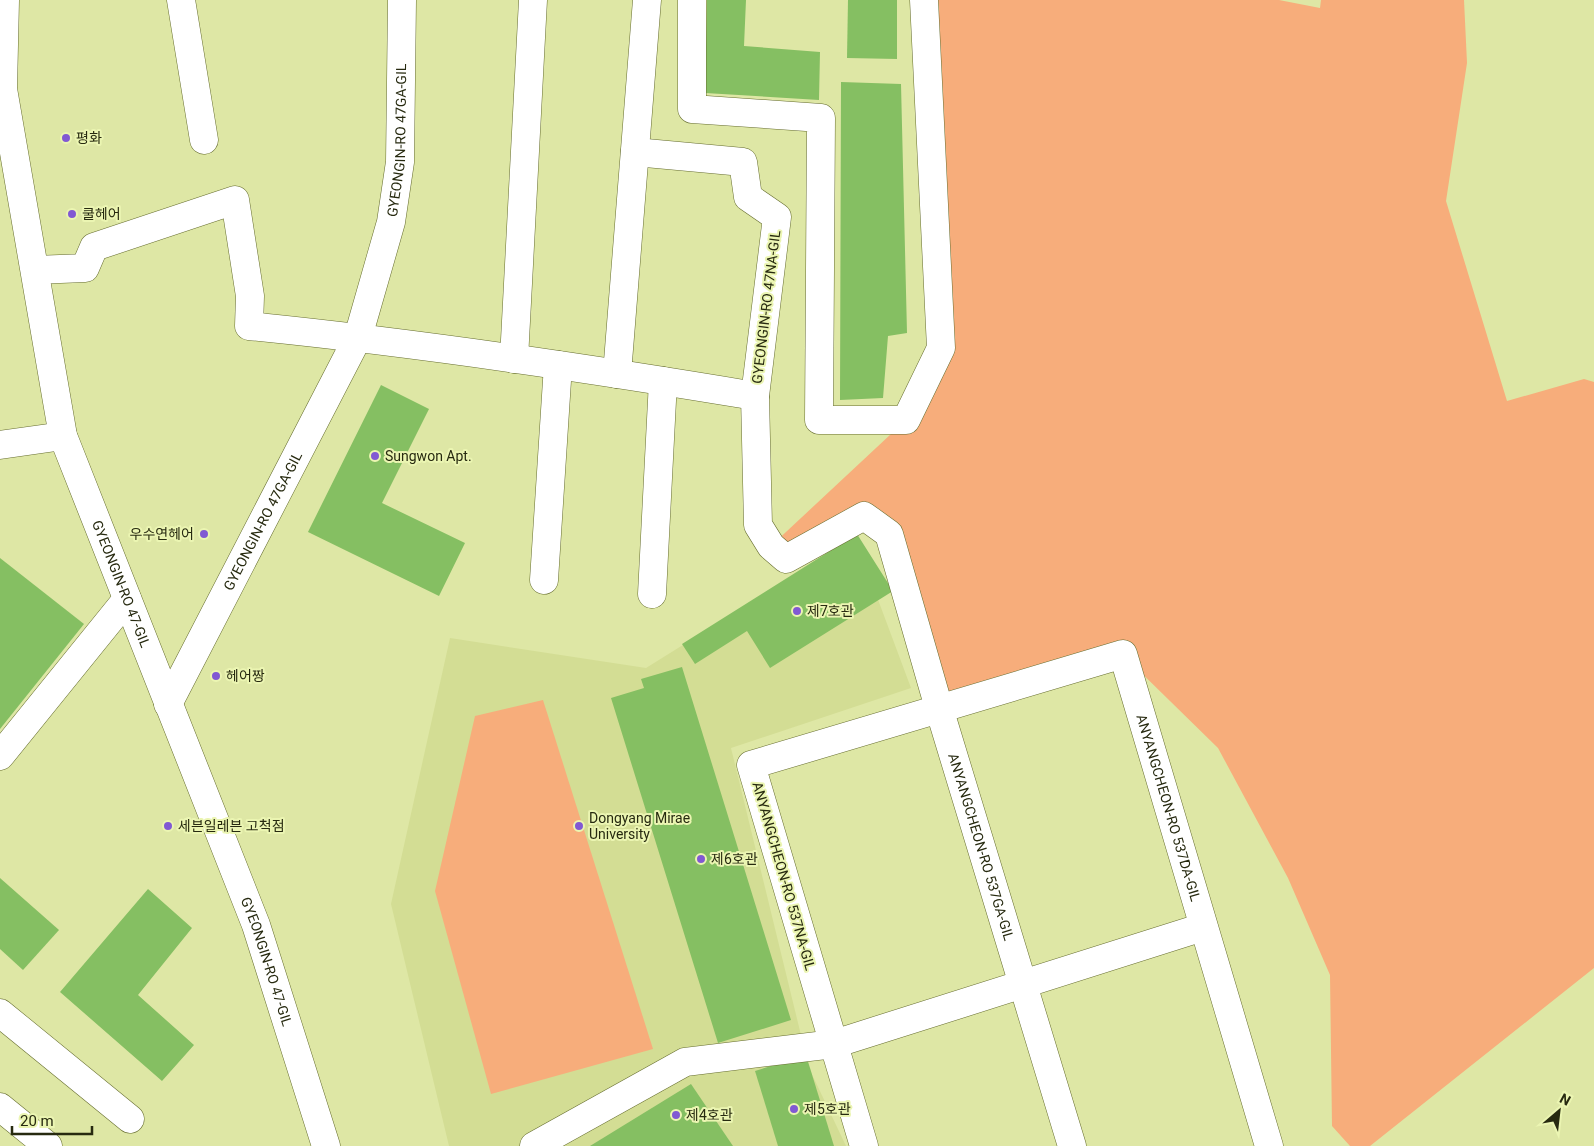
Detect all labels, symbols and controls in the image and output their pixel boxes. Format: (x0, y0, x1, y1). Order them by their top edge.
street label: GYEONGIN-RO 47GA-GIL (384, 63, 409, 218)
place label: 평화 (76, 130, 102, 146)
marker: 평화 (60, 132, 72, 144)
place label: 쿨헤어 (82, 206, 121, 222)
marker: 쿨헤어 (66, 208, 78, 220)
street label: GYEONGIN-RO 47NA-GIL (749, 229, 783, 384)
place label: Sungwon Apt. (385, 448, 472, 464)
street label: GYEONGIN-RO 47GA-GIL (220, 449, 305, 593)
marker: Sungwon Apt. (369, 450, 381, 462)
street label: GYEONGIN-RO 47-GIL (89, 518, 154, 650)
place label: 우수연헤어 (130, 526, 194, 542)
marker: 우수연헤어 (198, 528, 210, 540)
place label: 제7호관 (807, 603, 854, 619)
marker: 제7호관 (791, 605, 803, 617)
place label: 헤어짱 (226, 668, 265, 684)
marker: 헤어짱 (210, 670, 222, 682)
street label: ANYANGCHEON-RO 537DA-GIL (1133, 712, 1204, 904)
street label: ANYANGCHEON-RO 537GA-GIL (945, 751, 1017, 943)
street label: ANYANGCHEON-RO 537NA-GIL (749, 780, 819, 972)
place label: Dongyang Mirae University (589, 810, 690, 842)
place label: 세븐일레븐 고척점 (178, 818, 285, 834)
marker: 세븐일레븐 고척점 (162, 820, 174, 832)
marker: Dongyang Mirae University (573, 820, 585, 832)
place label: 제6호관 (711, 851, 758, 867)
marker: 제6호관 (695, 853, 707, 865)
street label: GYEONGIN-RO 47-GIL (238, 895, 296, 1029)
north arrow (1534, 1086, 1584, 1136)
text: N (1557, 1090, 1573, 1109)
place label: 제5호관 (804, 1101, 851, 1117)
marker: 제5호관 (788, 1103, 800, 1115)
scale bar (12, 1104, 92, 1136)
place label: 제4호관 (686, 1107, 733, 1123)
marker: 제4호관 (670, 1109, 682, 1121)
text: 20 m (20, 1112, 54, 1130)

